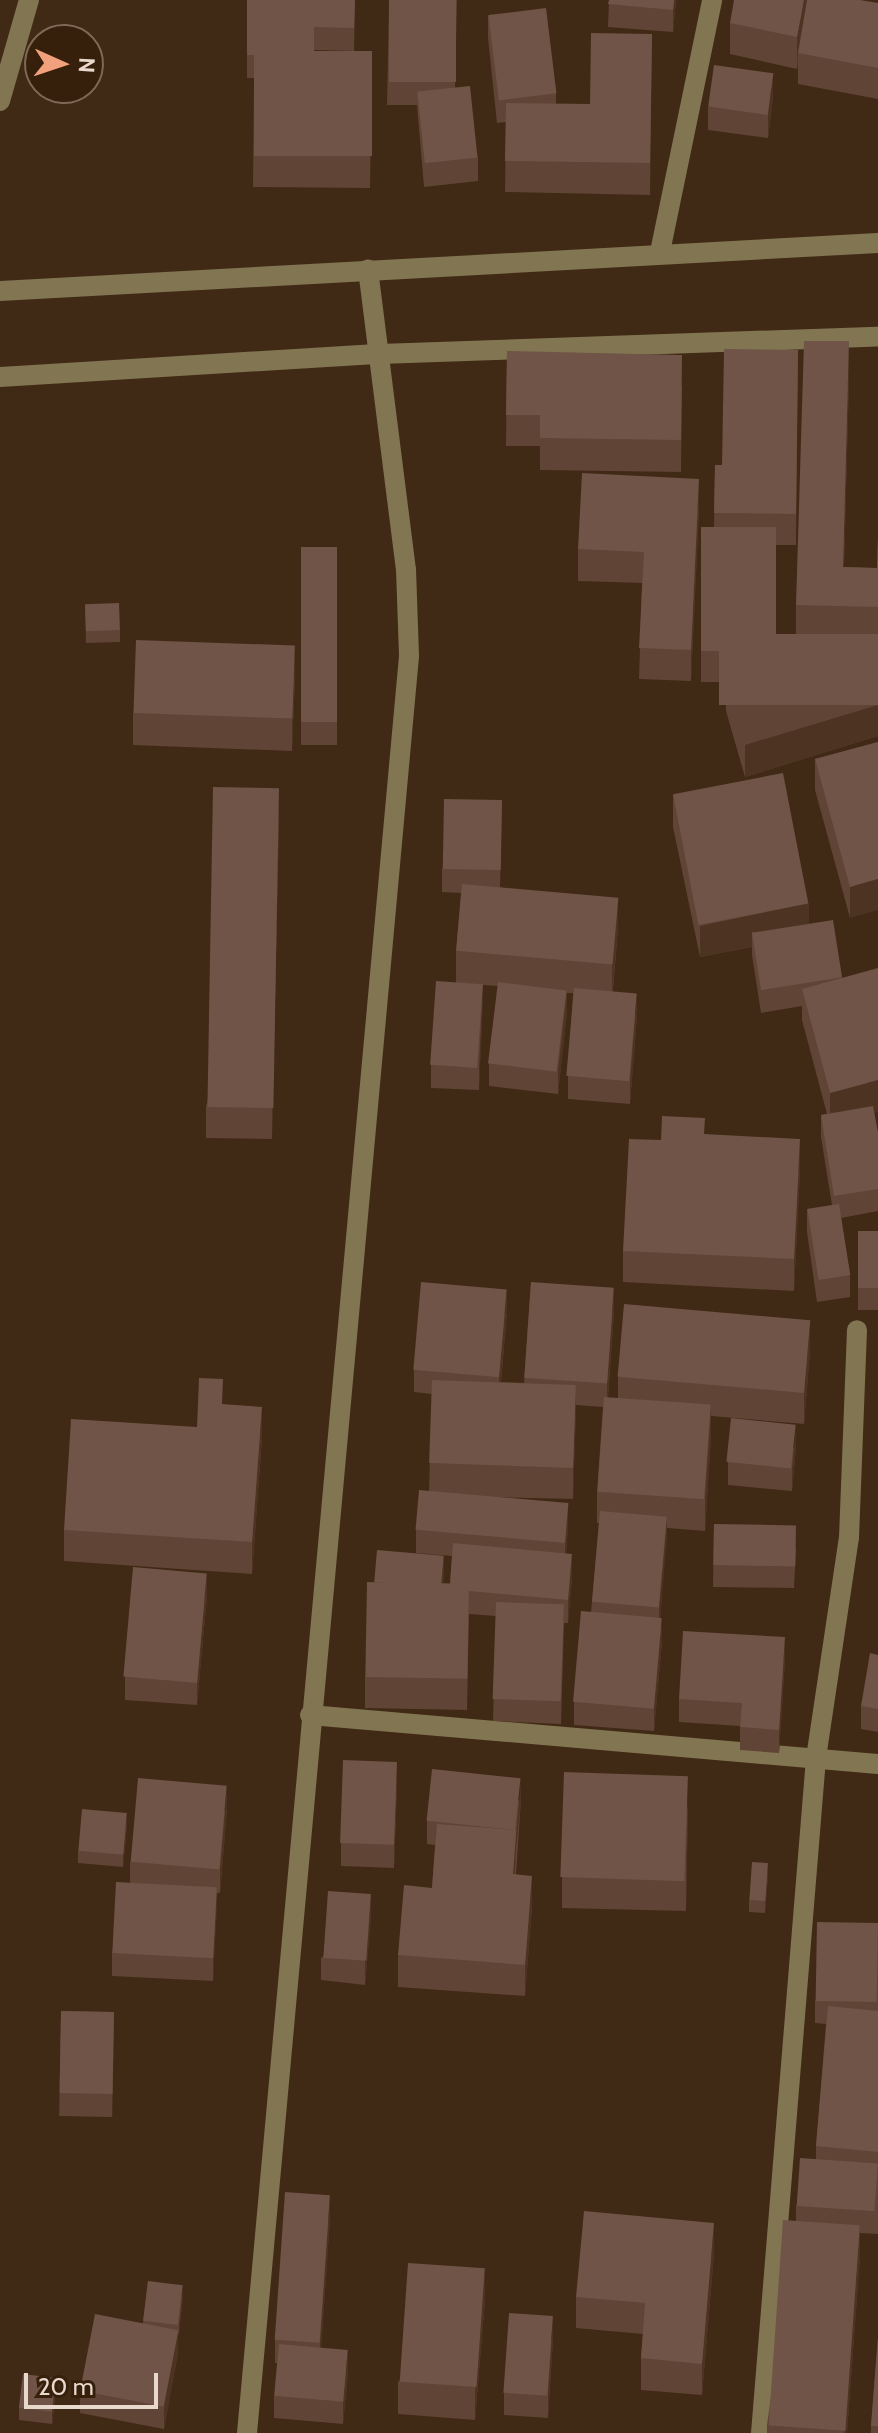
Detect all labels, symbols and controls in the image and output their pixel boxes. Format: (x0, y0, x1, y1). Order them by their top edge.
north arrow (24, 24, 104, 104)
text: N (73, 57, 100, 74)
scale bar (28, 2357, 162, 2407)
text: 20 m (38, 2372, 94, 2401)

